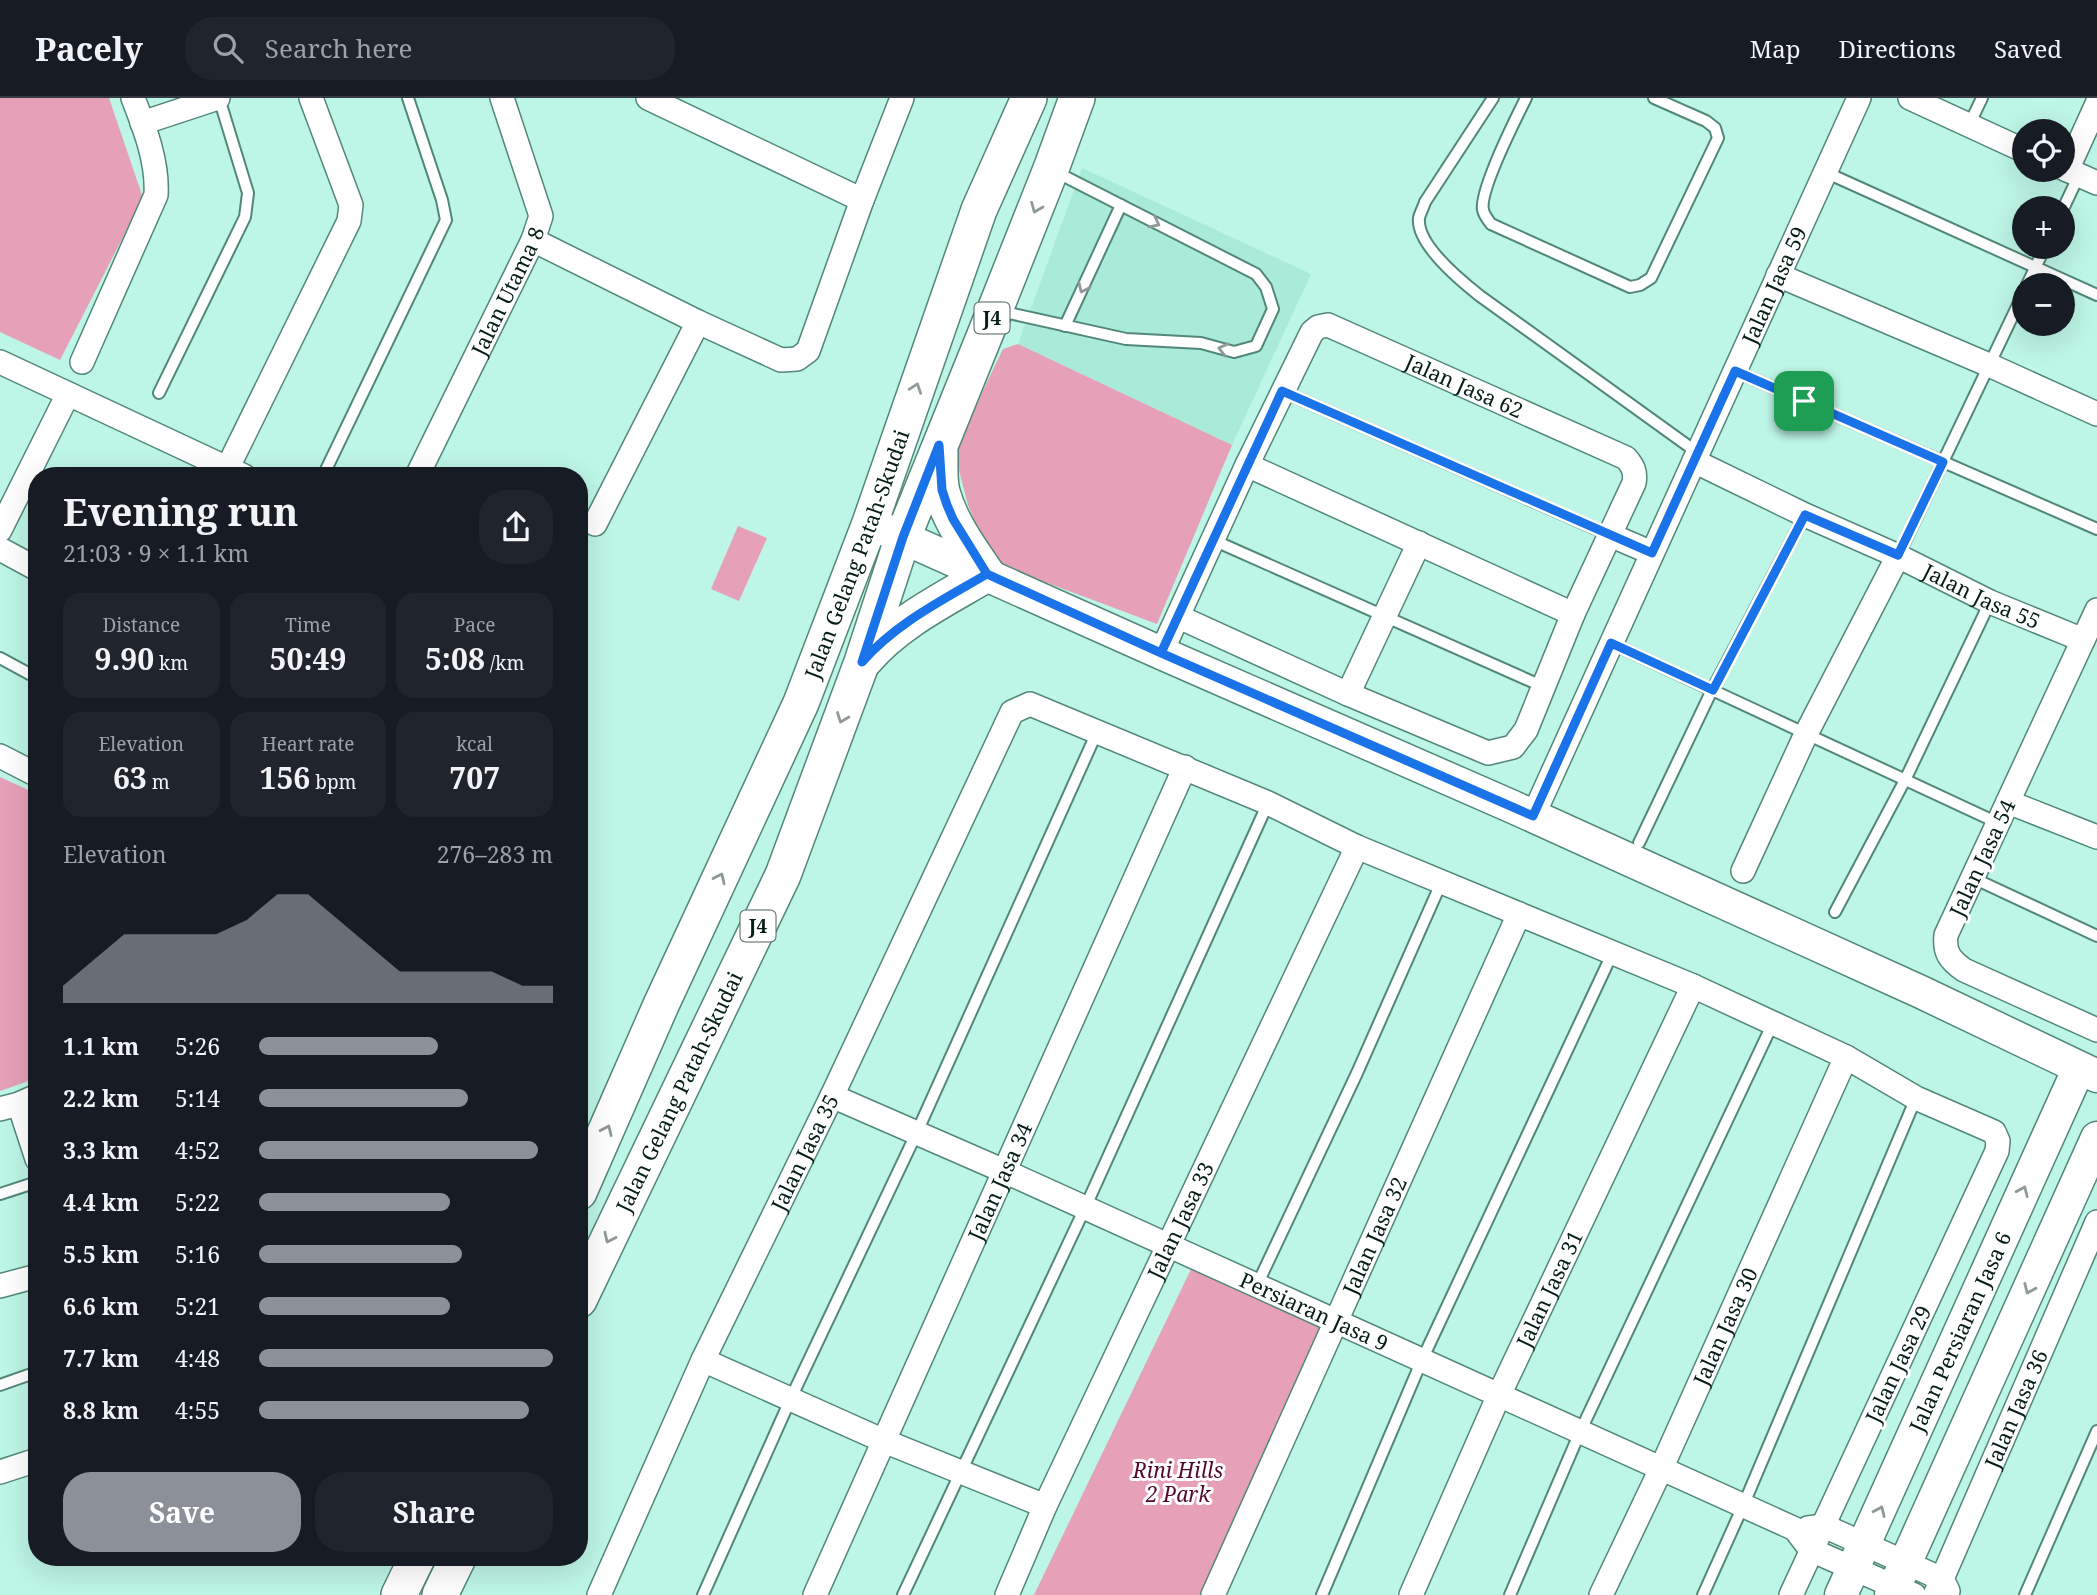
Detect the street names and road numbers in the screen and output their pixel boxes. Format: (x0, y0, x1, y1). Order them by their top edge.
street label: Jalan Jasa 59 (1735, 222, 1813, 349)
street label: Jalan Utama 8 (464, 223, 550, 361)
road number: J4 (974, 302, 1010, 333)
street label: Jalan Jasa 62 (1400, 347, 1528, 424)
street label: Jalan Gelang Patah-Skudai (797, 426, 916, 684)
street label: Jalan Jasa 55 (1917, 556, 2045, 635)
street label: Jalan Jasa 54 (1942, 795, 2021, 922)
road number: J4 (740, 911, 776, 942)
street label: Jalan Gelang Patah-Skudai (609, 967, 749, 1218)
street label: Jalan Jasa 35 (764, 1090, 845, 1216)
street label: Jalan Jasa 34 (961, 1118, 1038, 1246)
street label: Jalan Jasa 33 (1140, 1157, 1220, 1284)
street label: Jalan Jasa 32 (1335, 1172, 1413, 1300)
street label: Jalan Jasa 31 (1509, 1226, 1589, 1353)
street label: Jalan Persiaran Jasa 6 (1902, 1227, 2017, 1437)
street label: Jalan Jasa 30 (1686, 1263, 1764, 1391)
street label: Persiaran Jasa 9 (1235, 1266, 1393, 1357)
street label: Jalan Jasa 29 (1858, 1301, 1937, 1428)
street label: Jalan Jasa 36 (1977, 1345, 2054, 1473)

